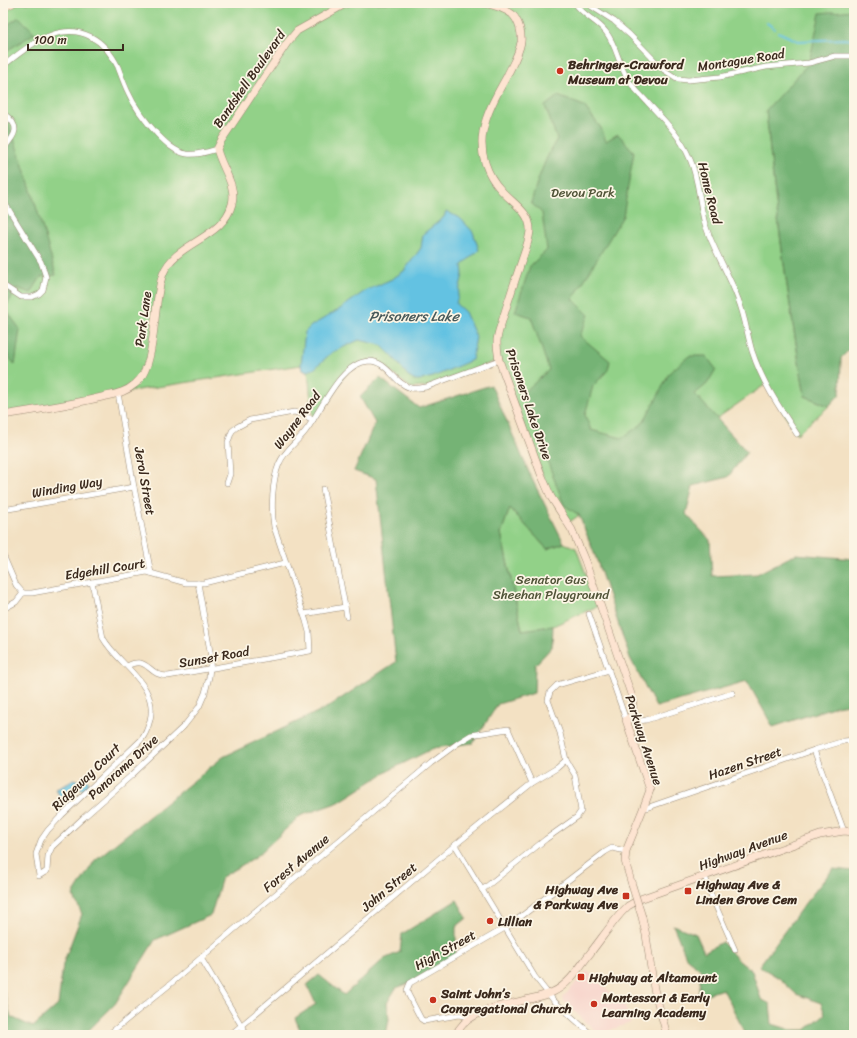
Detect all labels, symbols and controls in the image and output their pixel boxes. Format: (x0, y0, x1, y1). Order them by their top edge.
street label: Bandshell Boulevard (207, 24, 292, 133)
scale bar (28, 26, 123, 52)
text: 100 m (34, 29, 67, 51)
street label: Montague Road (696, 42, 787, 78)
place label: Behringer-Crawford Museum at Devou (567, 53, 684, 91)
marker: Behringer-Crawford Museum at Devou (555, 66, 565, 76)
street label: Home Road (691, 159, 729, 228)
park label: Devou Park (551, 181, 615, 204)
street label: Park Lane (128, 290, 158, 348)
water label: Prisoners Lake (369, 304, 461, 329)
street label: Prisoners Lake Drive (499, 345, 559, 463)
street label: Wayne Road (267, 385, 327, 454)
street label: Jerol Street (127, 444, 162, 517)
street label: Winding Way (30, 469, 104, 505)
street label: Edgehill Court (63, 551, 147, 587)
park label: Senator Gus Sheehan Playground (493, 568, 610, 606)
street label: Sunset Road (177, 639, 252, 675)
street label: Parkway Avenue (619, 692, 670, 788)
street label: Panorama Drive (82, 729, 164, 805)
street label: Ridgeway Court (46, 737, 127, 816)
street label: Hazen Street (705, 740, 785, 786)
street label: Highway Avenue (695, 823, 791, 877)
street label: Forest Avenue (257, 828, 335, 898)
street label: John Street (355, 856, 423, 918)
place label: Highway Ave & Linden Grove Cem (695, 873, 797, 911)
place label: Highway Ave & Parkway Ave (533, 878, 619, 916)
marker: Highway Ave & Linden Grove Cem (683, 886, 693, 896)
marker: Highway Ave & Parkway Ave (621, 891, 631, 901)
place label: Lillian (498, 910, 533, 933)
marker: Lillian (485, 916, 495, 926)
street label: High Street (410, 923, 480, 976)
place label: Highway at Altamount (588, 966, 717, 989)
marker: Highway at Altamount (576, 972, 586, 982)
place label: Saint John’s Congregational Church (440, 982, 572, 1020)
place label: Montessori & Early Learning Academy (601, 986, 710, 1024)
marker: Saint John’s Congregational Church (428, 995, 438, 1005)
marker: Montessori & Early Learning Academy (589, 999, 599, 1009)

